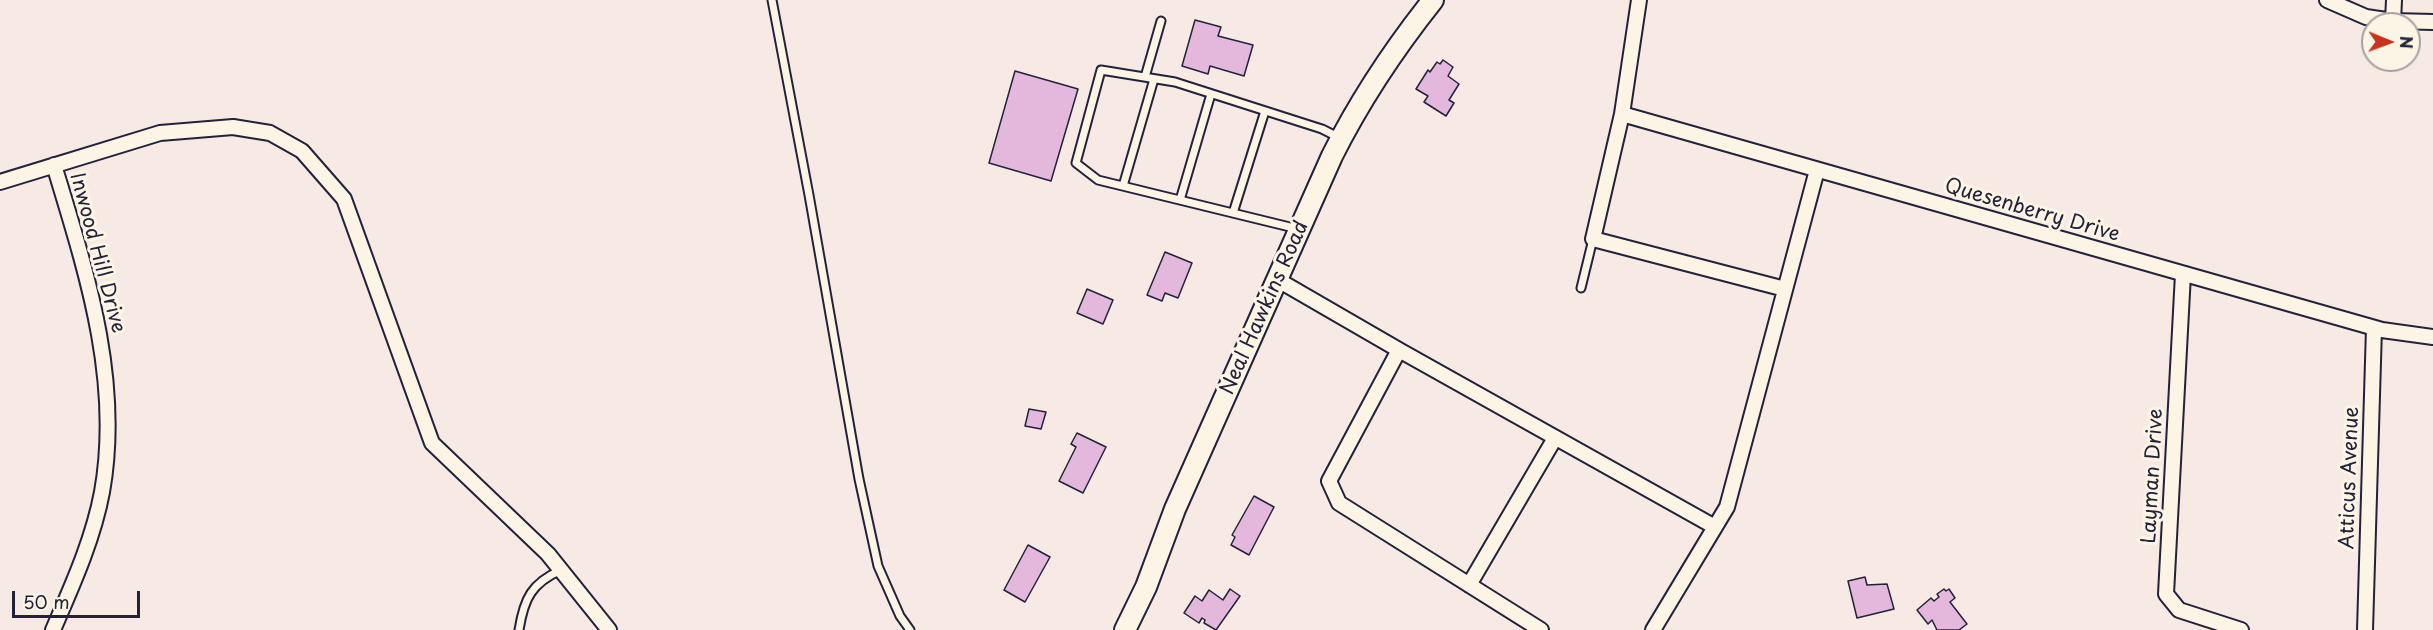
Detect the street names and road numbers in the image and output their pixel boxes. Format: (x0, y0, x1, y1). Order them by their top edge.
street label: Inwood Hill Drive (64, 170, 130, 336)
street label: Quesenberry Drive (1942, 175, 2122, 247)
street label: Neal Hawkins Road (1216, 217, 1314, 399)
street label: Atticus Avenue (2336, 406, 2364, 550)
street label: Layman Drive (2137, 408, 2169, 544)

